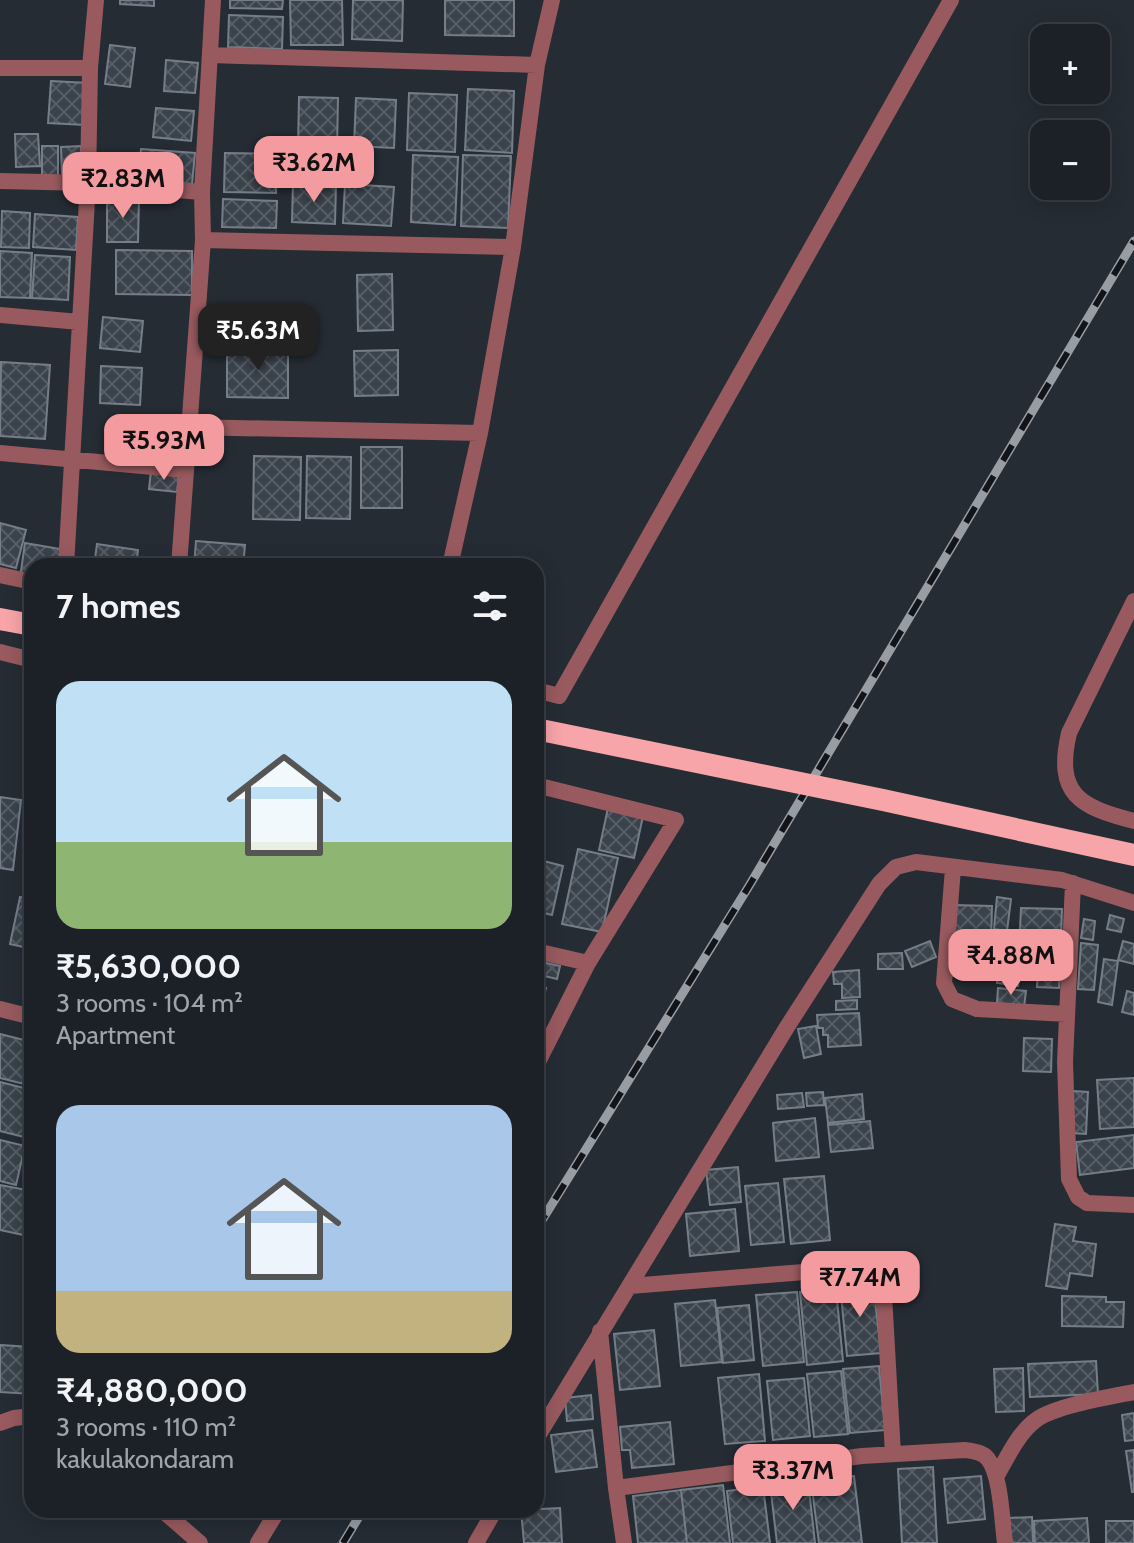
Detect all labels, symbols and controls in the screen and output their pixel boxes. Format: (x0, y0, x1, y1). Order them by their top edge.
map controls (1030, 24, 1110, 200)
button: + (1030, 24, 1110, 104)
button: − (1030, 120, 1110, 200)
pin: ₹3.62M (249, 136, 379, 204)
text: ₹3.62M (272, 146, 356, 178)
pin: ₹2.83M (58, 152, 188, 220)
text: ₹2.83M (80, 162, 166, 194)
pin: ₹5.63M (193, 304, 323, 372)
text: ₹5.63M (216, 314, 300, 346)
pin: ₹5.93M (99, 414, 229, 482)
text: ₹5.93M (122, 424, 206, 456)
icon: filters (468, 584, 512, 628)
text: 7 homes (56, 585, 181, 627)
icon: home (212, 733, 356, 877)
pin: ₹4.88M (946, 929, 1076, 997)
text: ₹4.88M (966, 939, 1056, 971)
text: ₹5,630,000 (56, 945, 241, 987)
text: 3 rooms · 104 m² (56, 987, 243, 1019)
text: Apartment (56, 1019, 175, 1051)
icon: home (212, 1157, 356, 1301)
pin: ₹7.74M (795, 1251, 925, 1319)
text: ₹7.74M (819, 1261, 901, 1293)
text: ₹4,880,000 (56, 1369, 248, 1411)
text: 3 rooms · 110 m² (56, 1411, 236, 1443)
text: kakulakondaram (56, 1443, 234, 1475)
pin: ₹3.37M (728, 1444, 858, 1512)
text: ₹3.37M (752, 1454, 834, 1486)

